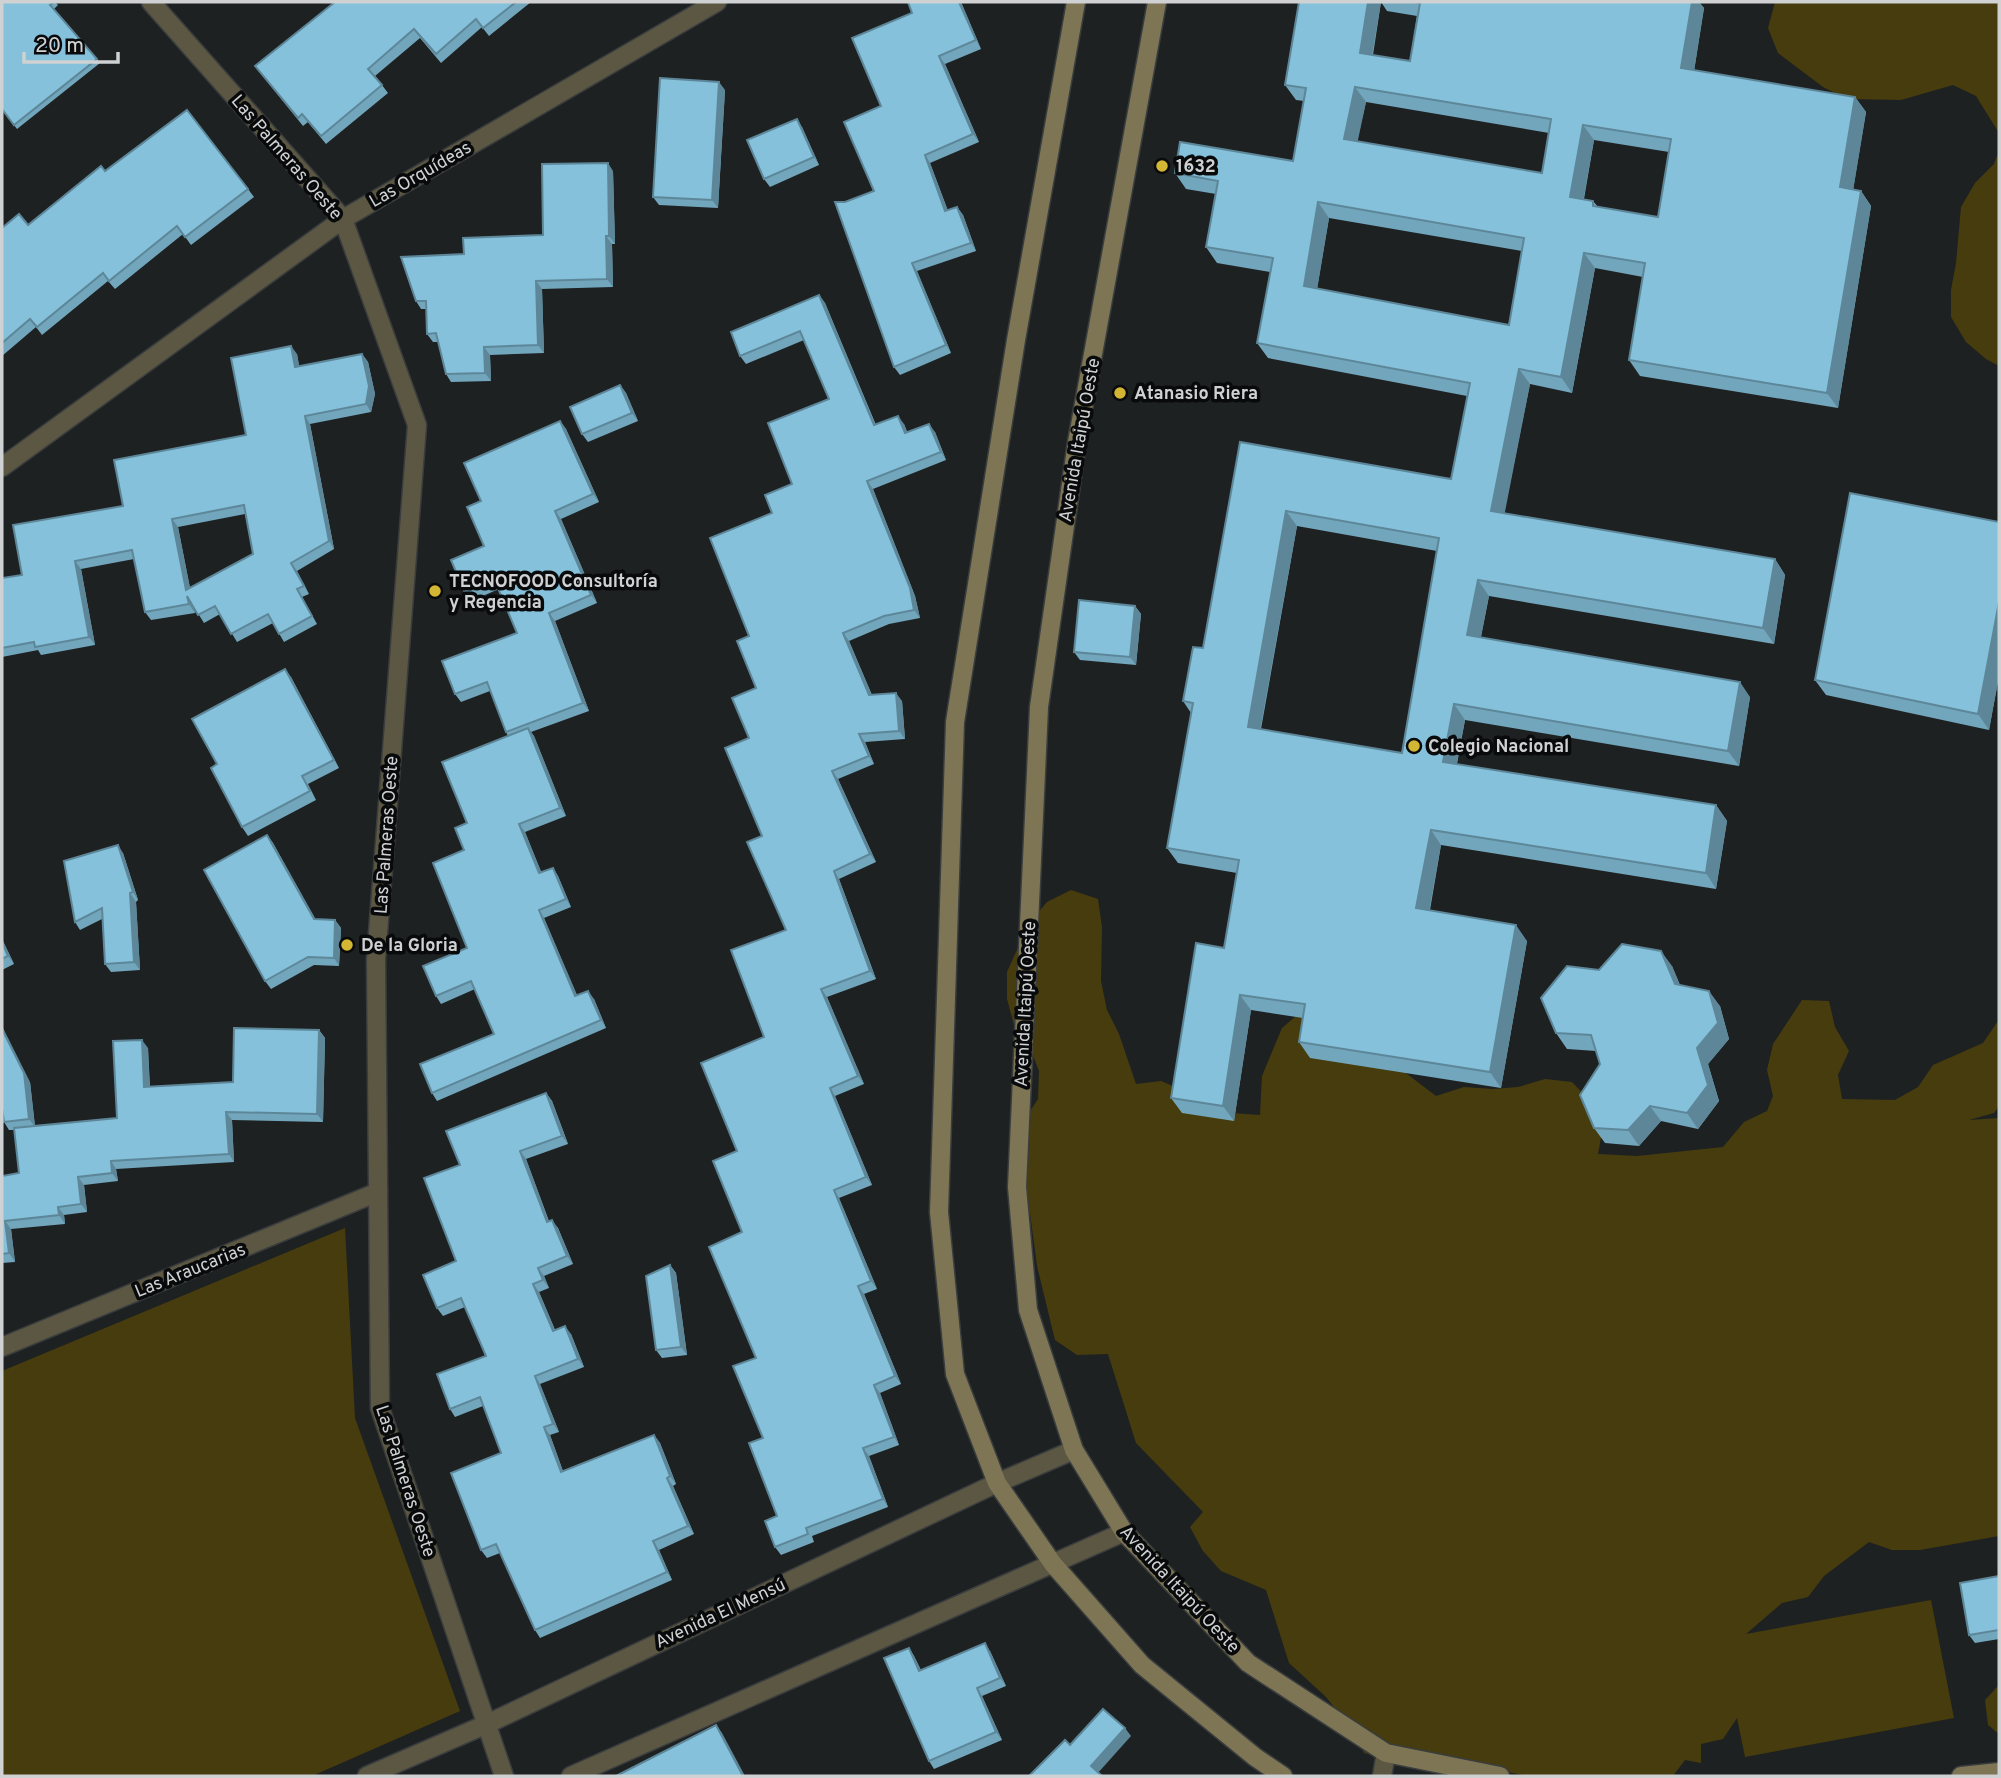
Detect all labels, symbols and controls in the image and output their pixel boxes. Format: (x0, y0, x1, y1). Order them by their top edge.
scale bar (24, 21, 119, 65)
text: 20 m (35, 33, 84, 60)
street label: Las Palmeras Oeste (225, 91, 347, 225)
street label: Las Orquídeas (365, 137, 476, 214)
place label: 1632 (1176, 156, 1216, 179)
marker: 1632 (1154, 158, 1170, 174)
street label: Avenida Itaipú Oeste (1055, 356, 1106, 524)
place label: Atanasio Riera (1134, 383, 1258, 406)
marker: Atanasio Riera (1112, 385, 1128, 401)
place label: TECNOFOOD Consultoría y Regencia (449, 571, 658, 615)
marker: TECNOFOOD Consultoría y Regencia (427, 583, 443, 599)
place label: Colegio Nacional (1428, 736, 1569, 759)
marker: Colegio Nacional (1406, 738, 1422, 754)
street label: Las Palmeras Oeste (370, 755, 404, 915)
street label: Avenida Itaipú Oeste (1011, 921, 1042, 1088)
place label: De la Gloria (361, 935, 458, 958)
marker: De la Gloria (339, 937, 355, 953)
street label: Las Araucarias (132, 1239, 249, 1304)
street label: Las Palmeras Oeste (369, 1403, 440, 1560)
street label: Avenida Itaipú Oeste (1114, 1521, 1244, 1659)
street label: Avenida El Mensú (652, 1574, 790, 1655)

